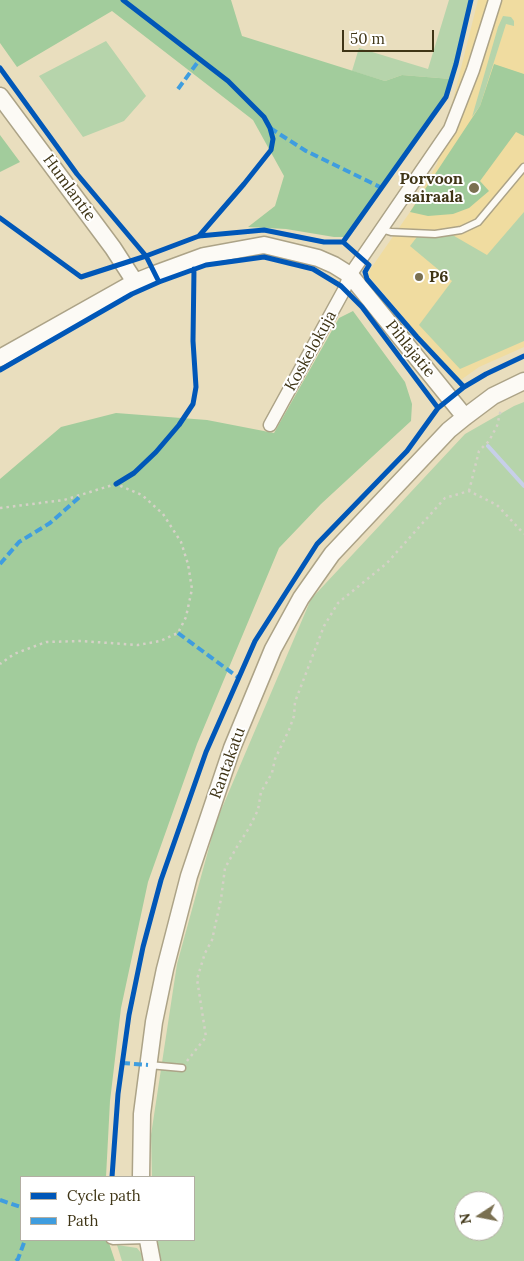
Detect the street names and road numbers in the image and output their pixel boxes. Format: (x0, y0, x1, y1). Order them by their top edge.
street label: Humlantie (38, 151, 100, 225)
street label: Koskelokuja (281, 307, 341, 395)
street label: Pihlajatie (381, 317, 439, 381)
street label: Rantakatu (206, 725, 250, 801)

